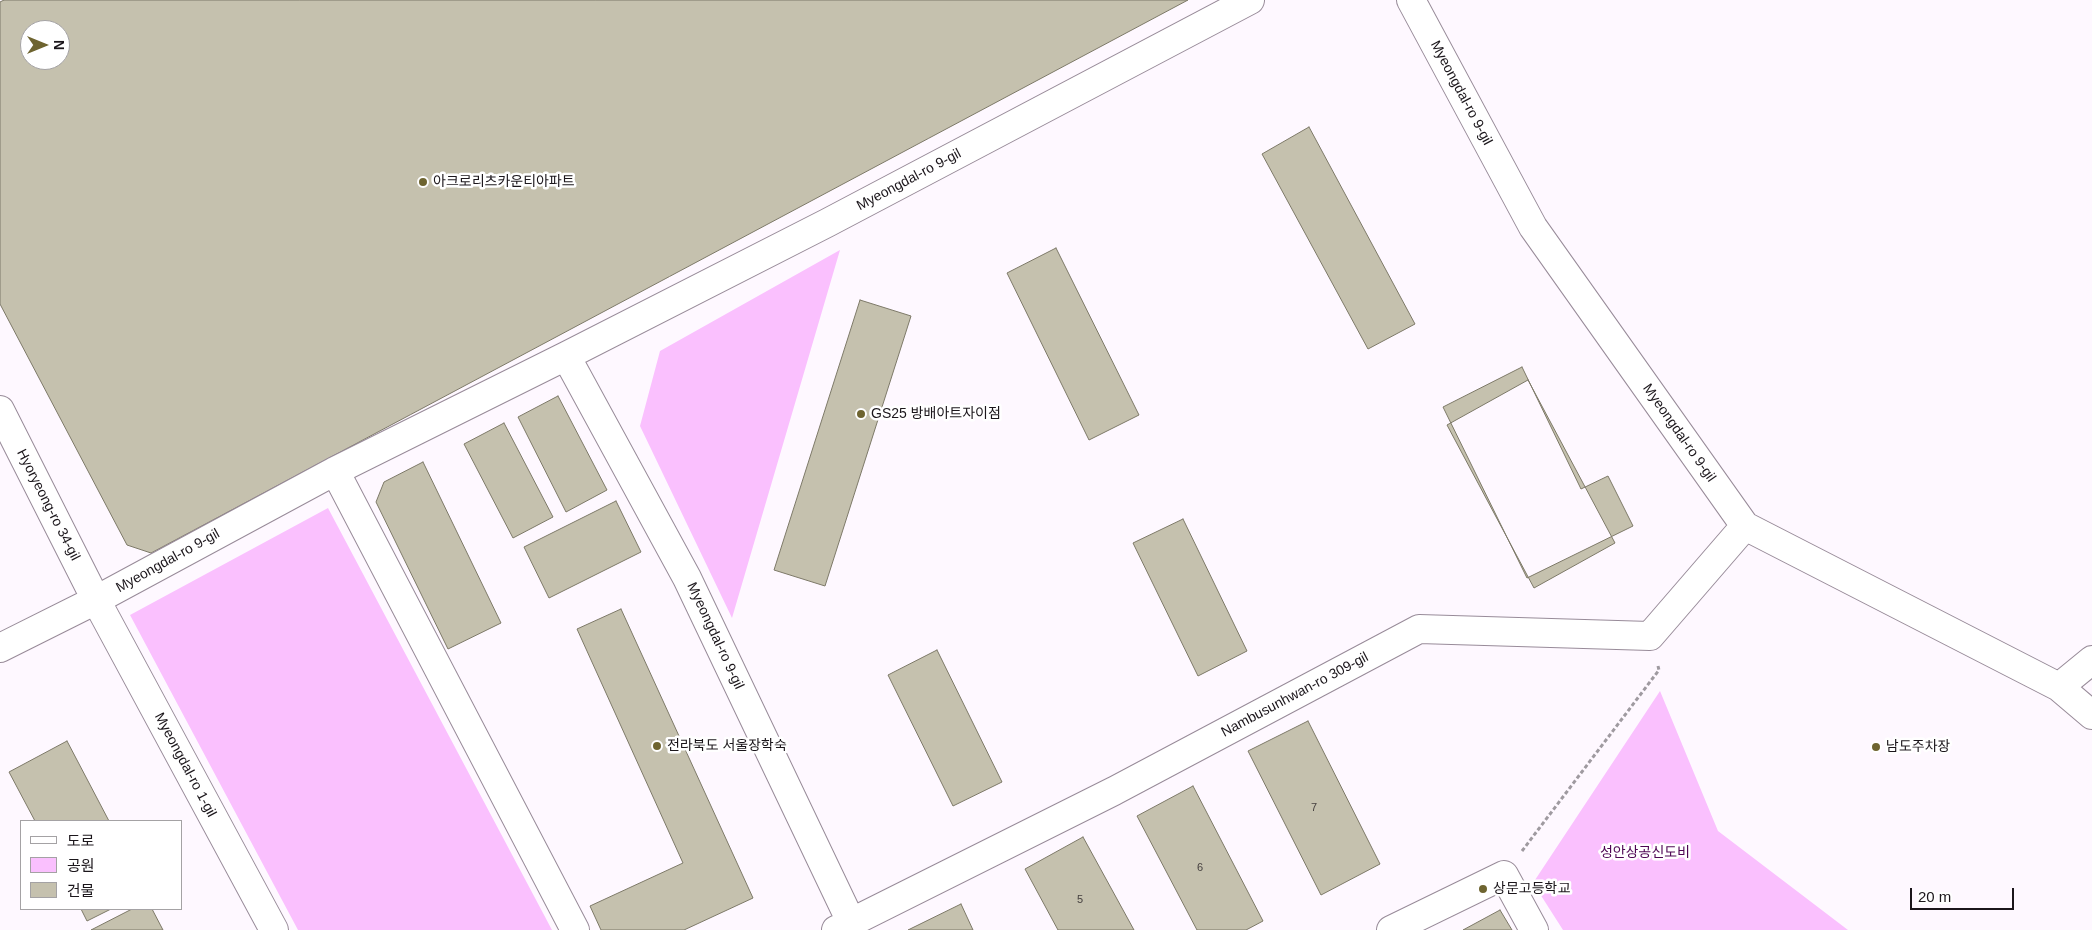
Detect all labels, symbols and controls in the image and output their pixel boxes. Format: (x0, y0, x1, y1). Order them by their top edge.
north arrow (20, 20, 70, 70)
street label: Myeongdal-ro 9-gil (1426, 38, 1496, 148)
text: N (51, 40, 67, 50)
street label: Myeongdal-ro 9-gil (854, 145, 964, 215)
place label: 아크로리츠카운티아파트 (433, 174, 575, 190)
marker: 아크로리츠카운티아파트 (417, 176, 429, 188)
street label: Myeongdal-ro 9-gil (1639, 381, 1719, 485)
place label: GS25 방배아트자이점 (871, 406, 1001, 422)
marker: GS25 방배아트자이점 (855, 408, 867, 420)
street label: Hyoryeong-ro 34-gil (13, 446, 83, 564)
street label: Myeongdal-ro 9-gil (113, 526, 223, 596)
street label: Myeongdal-ro 9-gil (683, 580, 747, 692)
street label: Nambusunhwan-ro 309-gil (1219, 649, 1371, 741)
street label: Myeongdal-ro 1-gil (150, 710, 220, 820)
place label: 전라북도 서울장학숙 (667, 738, 787, 754)
place label: 남도주차장 (1886, 739, 1950, 755)
marker: 전라북도 서울장학숙 (651, 740, 663, 752)
marker: 남도주차장 (1870, 741, 1882, 753)
house number: 7 (1311, 801, 1317, 815)
legend (20, 820, 182, 910)
text: 도로 (67, 832, 95, 849)
park label: 성안상공신도비 (1600, 845, 1690, 861)
text: 공원 (67, 857, 95, 874)
house number: 6 (1197, 861, 1203, 875)
scale bar (1912, 878, 2016, 910)
place label: 상문고등학교 (1493, 881, 1570, 897)
text: 건물 (67, 882, 95, 899)
marker: 상문고등학교 (1477, 883, 1489, 895)
text: 20 m (1918, 888, 1951, 905)
house number: 5 (1077, 893, 1083, 907)

